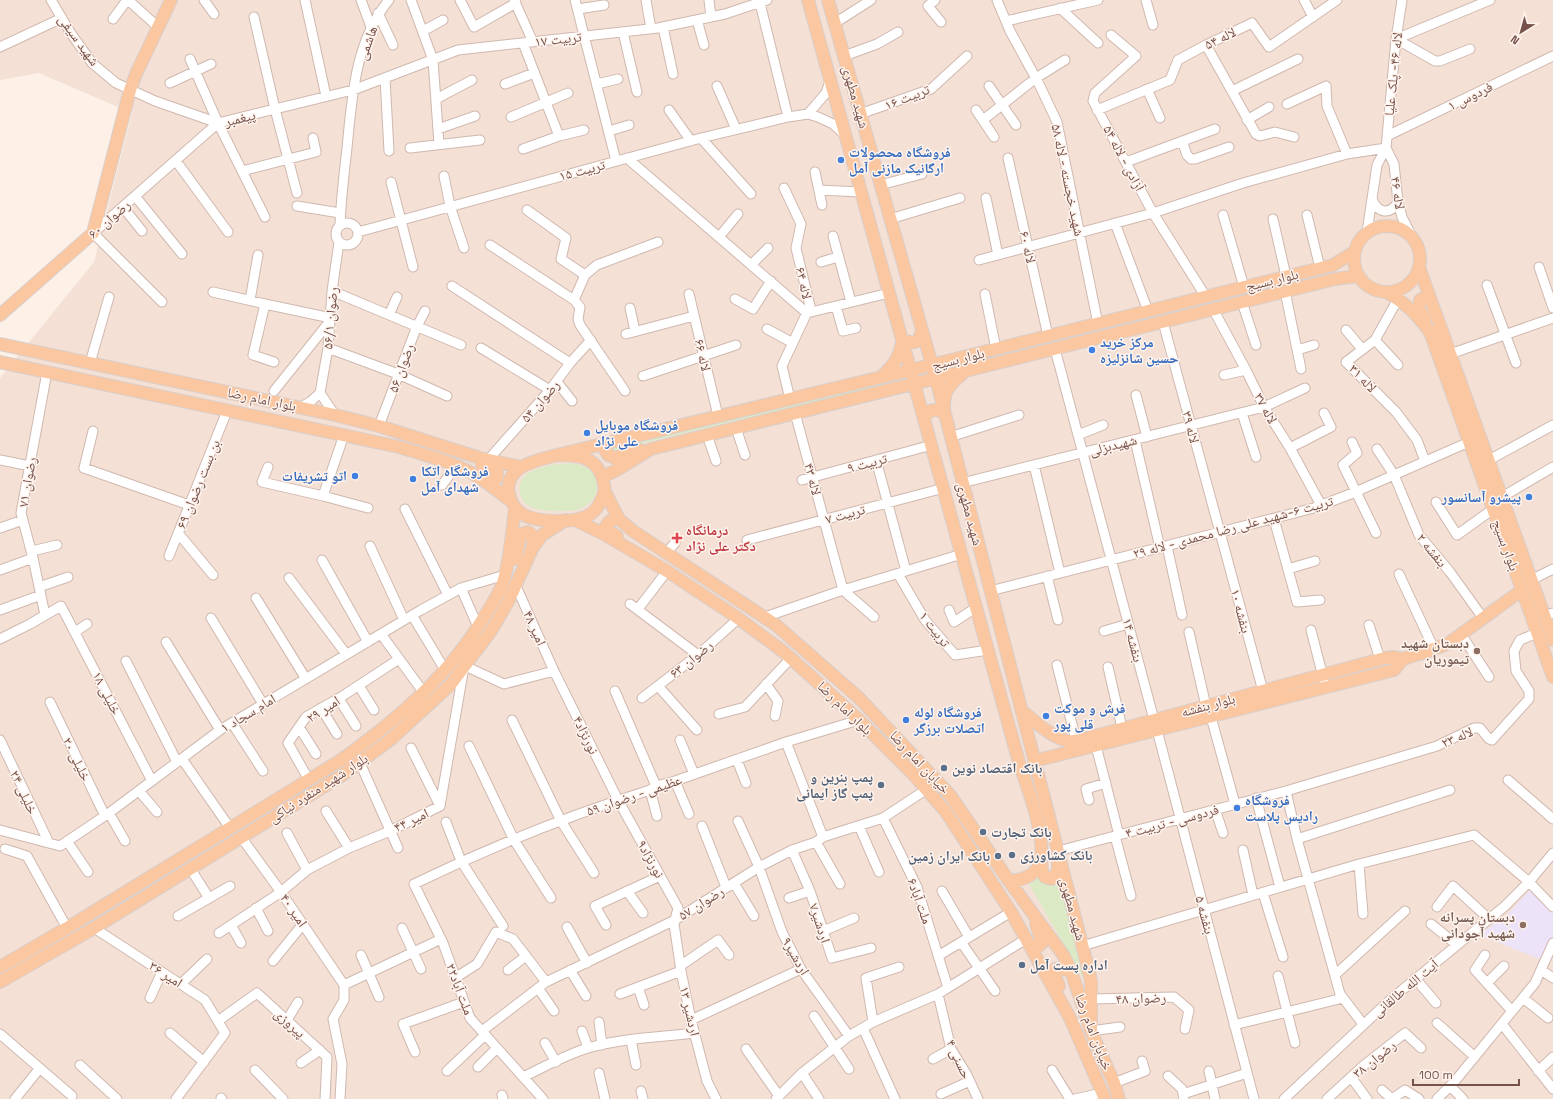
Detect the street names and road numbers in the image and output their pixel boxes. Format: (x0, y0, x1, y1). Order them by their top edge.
street label: شهید سیفی (54, 11, 104, 69)
street label: هاشمی (353, 23, 381, 63)
street label: لاله ۵۴ (1201, 23, 1239, 53)
street label: تربیت ۱۷ (534, 27, 583, 51)
street label: لاله ۴۶- پلک علیا (1380, 31, 1406, 117)
street label: شهید مطهری (838, 63, 874, 131)
street label: فردوس ۱ (1444, 77, 1496, 115)
street label: تربیت ۱۶ (882, 80, 932, 114)
street label: پیغمبر (222, 105, 258, 131)
street label: شهید خجسته - لاله ۵۸ (1047, 122, 1089, 238)
street label: آزادی - لاله ۵۴ (1099, 122, 1149, 194)
street label: تربیت ۱۵ (557, 155, 607, 185)
street label: لاله ۴۶ (1387, 175, 1409, 211)
street label: رضوان ۶۰ (84, 196, 134, 242)
street label: لاله ۶۰ (1016, 229, 1040, 265)
street label: لاله ۶۴ (792, 265, 816, 301)
street label: بلوار بسیج (1244, 265, 1301, 296)
street label: رضوان ۵۶/۱ (318, 286, 342, 350)
street label: لاله ۶۶ (691, 337, 715, 373)
street label: رضوان ۵۶ (384, 341, 418, 395)
street label: بلوار بسیج (930, 344, 987, 375)
street label: لاله ۳۱ (1345, 360, 1381, 396)
street label: رضوان ۵۴ (517, 376, 563, 426)
street label: بلوار امام رضا (226, 383, 298, 416)
street label: لاله ۳۷ (1250, 389, 1282, 427)
street label: لاله ۳۹ (1178, 409, 1204, 445)
street label: شهیدبزلی (1087, 430, 1139, 460)
street label: بن بست رضوان ۶۹ (172, 437, 224, 531)
street label: تربیت ۹ (845, 449, 889, 477)
street label: رضوان ۷۱ (14, 455, 40, 509)
street label: لاله ۴۳ (800, 461, 826, 497)
street label: شهید مطهری (953, 480, 987, 548)
street label: تربیت ۶-شهید علی رضا محمدی - لاله ۲۹ (1131, 492, 1335, 562)
street label: تربیت ۷ (823, 500, 867, 528)
street label: بلوار بسیج (1487, 517, 1524, 574)
street label: بنفشه ۲ (1413, 529, 1451, 571)
street label: بنفشه ۱۰ (1226, 587, 1256, 635)
street label: تربیت ۱ (915, 607, 955, 651)
street label: امیر ۴۸ (519, 608, 551, 648)
street label: بنفشه ۱۴ (1118, 616, 1148, 664)
street label: رضوان ۶۳ (666, 636, 716, 682)
street label: خلیلی ۱۸ (88, 668, 126, 718)
street label: بلوار امام رضا (813, 677, 876, 740)
street label: امام سجاد ۱ (217, 689, 280, 737)
street label: بلوار بنفشه (1179, 689, 1237, 721)
street label: امیر ۲۹ (303, 691, 343, 727)
street label: نورنژاد۴ (569, 713, 603, 757)
street label: لاله ۲۳ (1438, 722, 1476, 752)
street label: خیابان امام رضا (885, 726, 954, 798)
street label: خلیلی ۲۰ (59, 734, 95, 784)
street label: بلوار شهید منفرد نیاکی (265, 749, 371, 827)
street label: خلیلی ۲۴ (6, 767, 42, 817)
street label: عظیمی - رضوان ۵۹ (584, 770, 684, 820)
street label: فردوسی - تربیت ۴ (1123, 800, 1221, 842)
street label: امیر ۴۴ (391, 804, 431, 836)
street label: نورنژاد۹ (633, 837, 669, 881)
street label: شهید مطهری (1056, 875, 1090, 943)
street label: ملت آباد۶ (903, 876, 937, 926)
street label: رضوان ۵۷ (675, 882, 727, 924)
street label: امیر ۴۰ (276, 890, 312, 930)
street label: بنفشه ۵ (1191, 894, 1219, 936)
street label: اردشیر۷ (805, 901, 835, 945)
street label: اردشیر۹ (778, 934, 814, 978)
street label: آیت الله طالقانی (1368, 955, 1442, 1021)
street label: امیر ۳۶ (146, 956, 186, 992)
street label: ملت آباد۲۲ (442, 961, 478, 1017)
street label: اردشیر ۱۳ (676, 984, 704, 1038)
street label: رضوان ۴۸ (1115, 988, 1167, 1008)
street label: خیابان امام رضا (1070, 991, 1117, 1073)
street label: پیروزی (270, 1004, 310, 1042)
street label: حسنی ۴ (942, 1036, 976, 1082)
street label: رضوان ۳۸ (1349, 1036, 1399, 1082)

